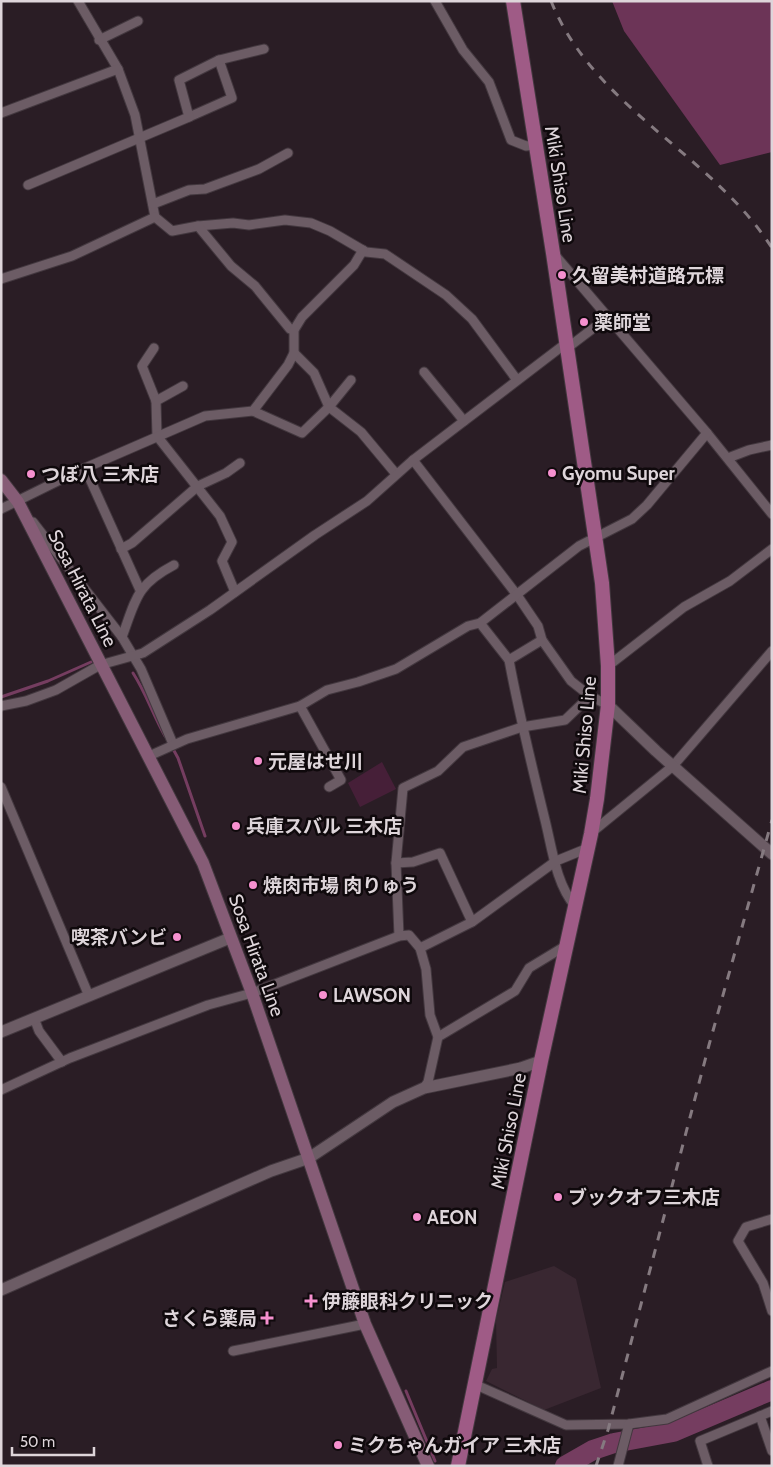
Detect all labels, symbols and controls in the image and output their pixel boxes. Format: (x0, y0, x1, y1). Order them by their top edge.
street label: Miki Shiso Line (540, 124, 581, 244)
place label: 久留美村道路元標 (572, 264, 724, 287)
marker: 久留美村道路元標 (556, 269, 568, 281)
place label: 薬師堂 (594, 311, 651, 334)
marker: 薬師堂 (578, 316, 590, 328)
place label: Gyomu Super (562, 462, 675, 485)
place label: つぼ八 三木店 (41, 463, 159, 486)
marker: Gyomu Super (546, 467, 558, 479)
marker: つぼ八 三木店 (25, 468, 37, 480)
street label: Sosa Hirata Line (43, 526, 122, 651)
street label: Miki Shiso Line (568, 675, 601, 795)
place label: 元屋はせ川 (268, 750, 363, 773)
marker: 元屋はせ川 (252, 755, 264, 767)
place label: 兵庫スバル 三木店 (246, 815, 402, 838)
marker: 兵庫スバル 三木店 (230, 820, 242, 832)
place label: 焼肉市場 肉りゅう (263, 874, 419, 897)
marker: 焼肉市場 肉りゅう (247, 879, 259, 891)
street label: Sosa Hirata Line (224, 891, 289, 1020)
place label: 喫茶バンビ (71, 926, 167, 949)
marker: 喫茶バンビ (171, 931, 183, 943)
place label: LAWSON (333, 984, 411, 1007)
marker: LAWSON (317, 989, 329, 1001)
street label: Miki Shiso Line (486, 1071, 531, 1191)
place label: ブックオフ三木店 (568, 1186, 720, 1209)
marker: ブックオフ三木店 (552, 1191, 564, 1203)
place label: AEON (427, 1206, 477, 1229)
marker: AEON (411, 1211, 423, 1223)
place label: 伊藤眼科クリニック (322, 1290, 493, 1313)
marker: 伊藤眼科クリニック (304, 1294, 318, 1308)
place label: さくら薬局 (162, 1307, 257, 1330)
marker: さくら薬局 (261, 1312, 273, 1324)
scale bar (12, 1424, 95, 1456)
text: 50 m (20, 1433, 55, 1451)
place label: ミクちゃんガイア 三木店 (348, 1434, 561, 1457)
marker: ミクちゃんガイア 三木店 (332, 1439, 344, 1451)

